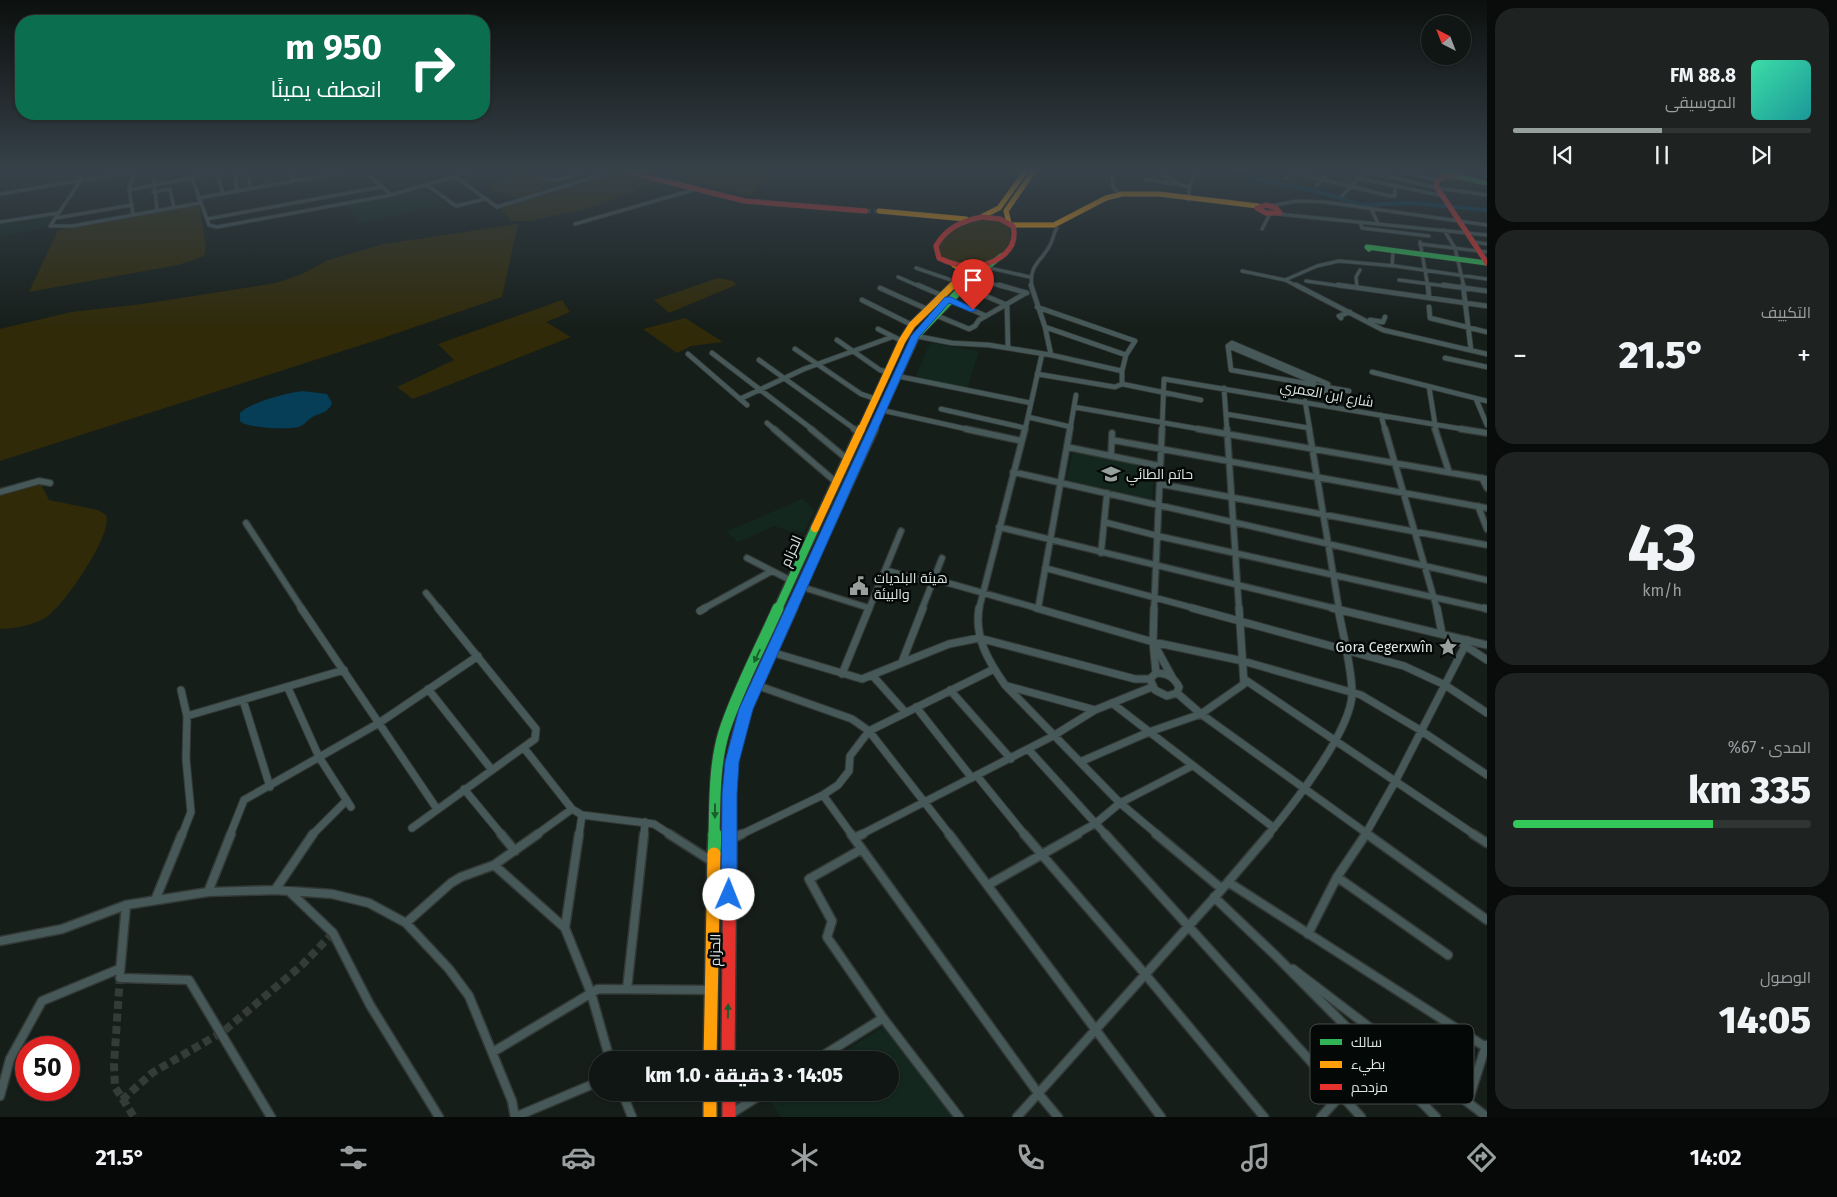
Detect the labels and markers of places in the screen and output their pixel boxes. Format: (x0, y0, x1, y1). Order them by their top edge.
pin (952, 259, 994, 310)
school or university icon: حاتم الطائي (1100, 463, 1122, 485)
place label: حاتم الطائي (1126, 466, 1193, 486)
place label: هيئة البلديات والبيئة (874, 570, 948, 603)
public building icon: هيئة البلديات والبيئة (848, 575, 870, 597)
place icon: Gora Cegerxwîn (1437, 636, 1459, 658)
place label: Gora Cegerxwîn (1335, 639, 1433, 656)

